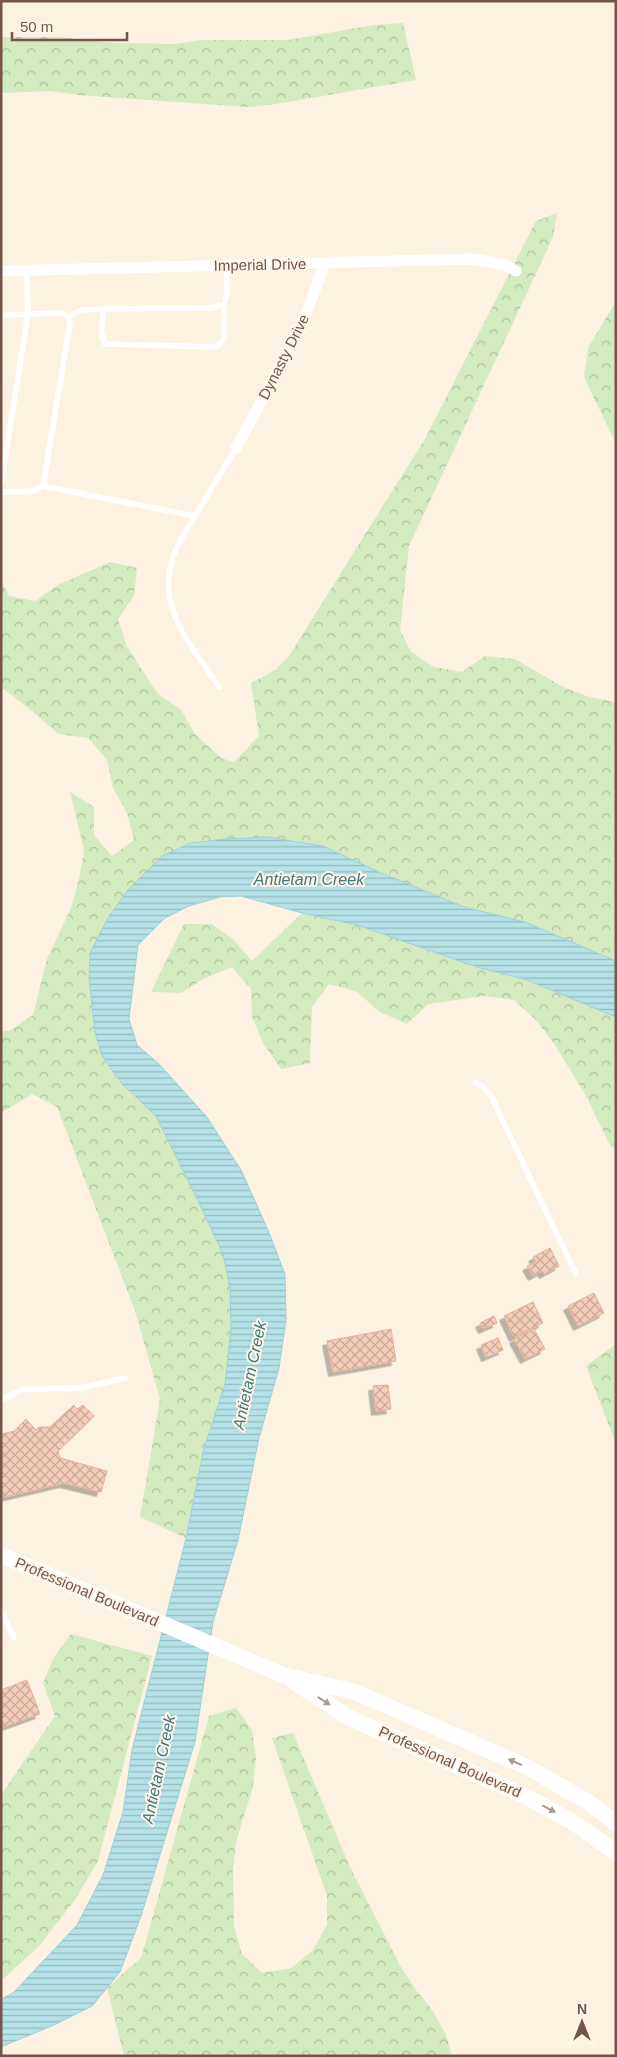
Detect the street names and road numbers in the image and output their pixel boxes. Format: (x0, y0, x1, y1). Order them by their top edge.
street label: Imperial Drive (214, 255, 306, 274)
street label: Dynasty Drive (255, 311, 312, 402)
street label: Professional Boulevard (13, 1554, 162, 1630)
street label: Professional Boulevard (376, 1722, 524, 1801)

